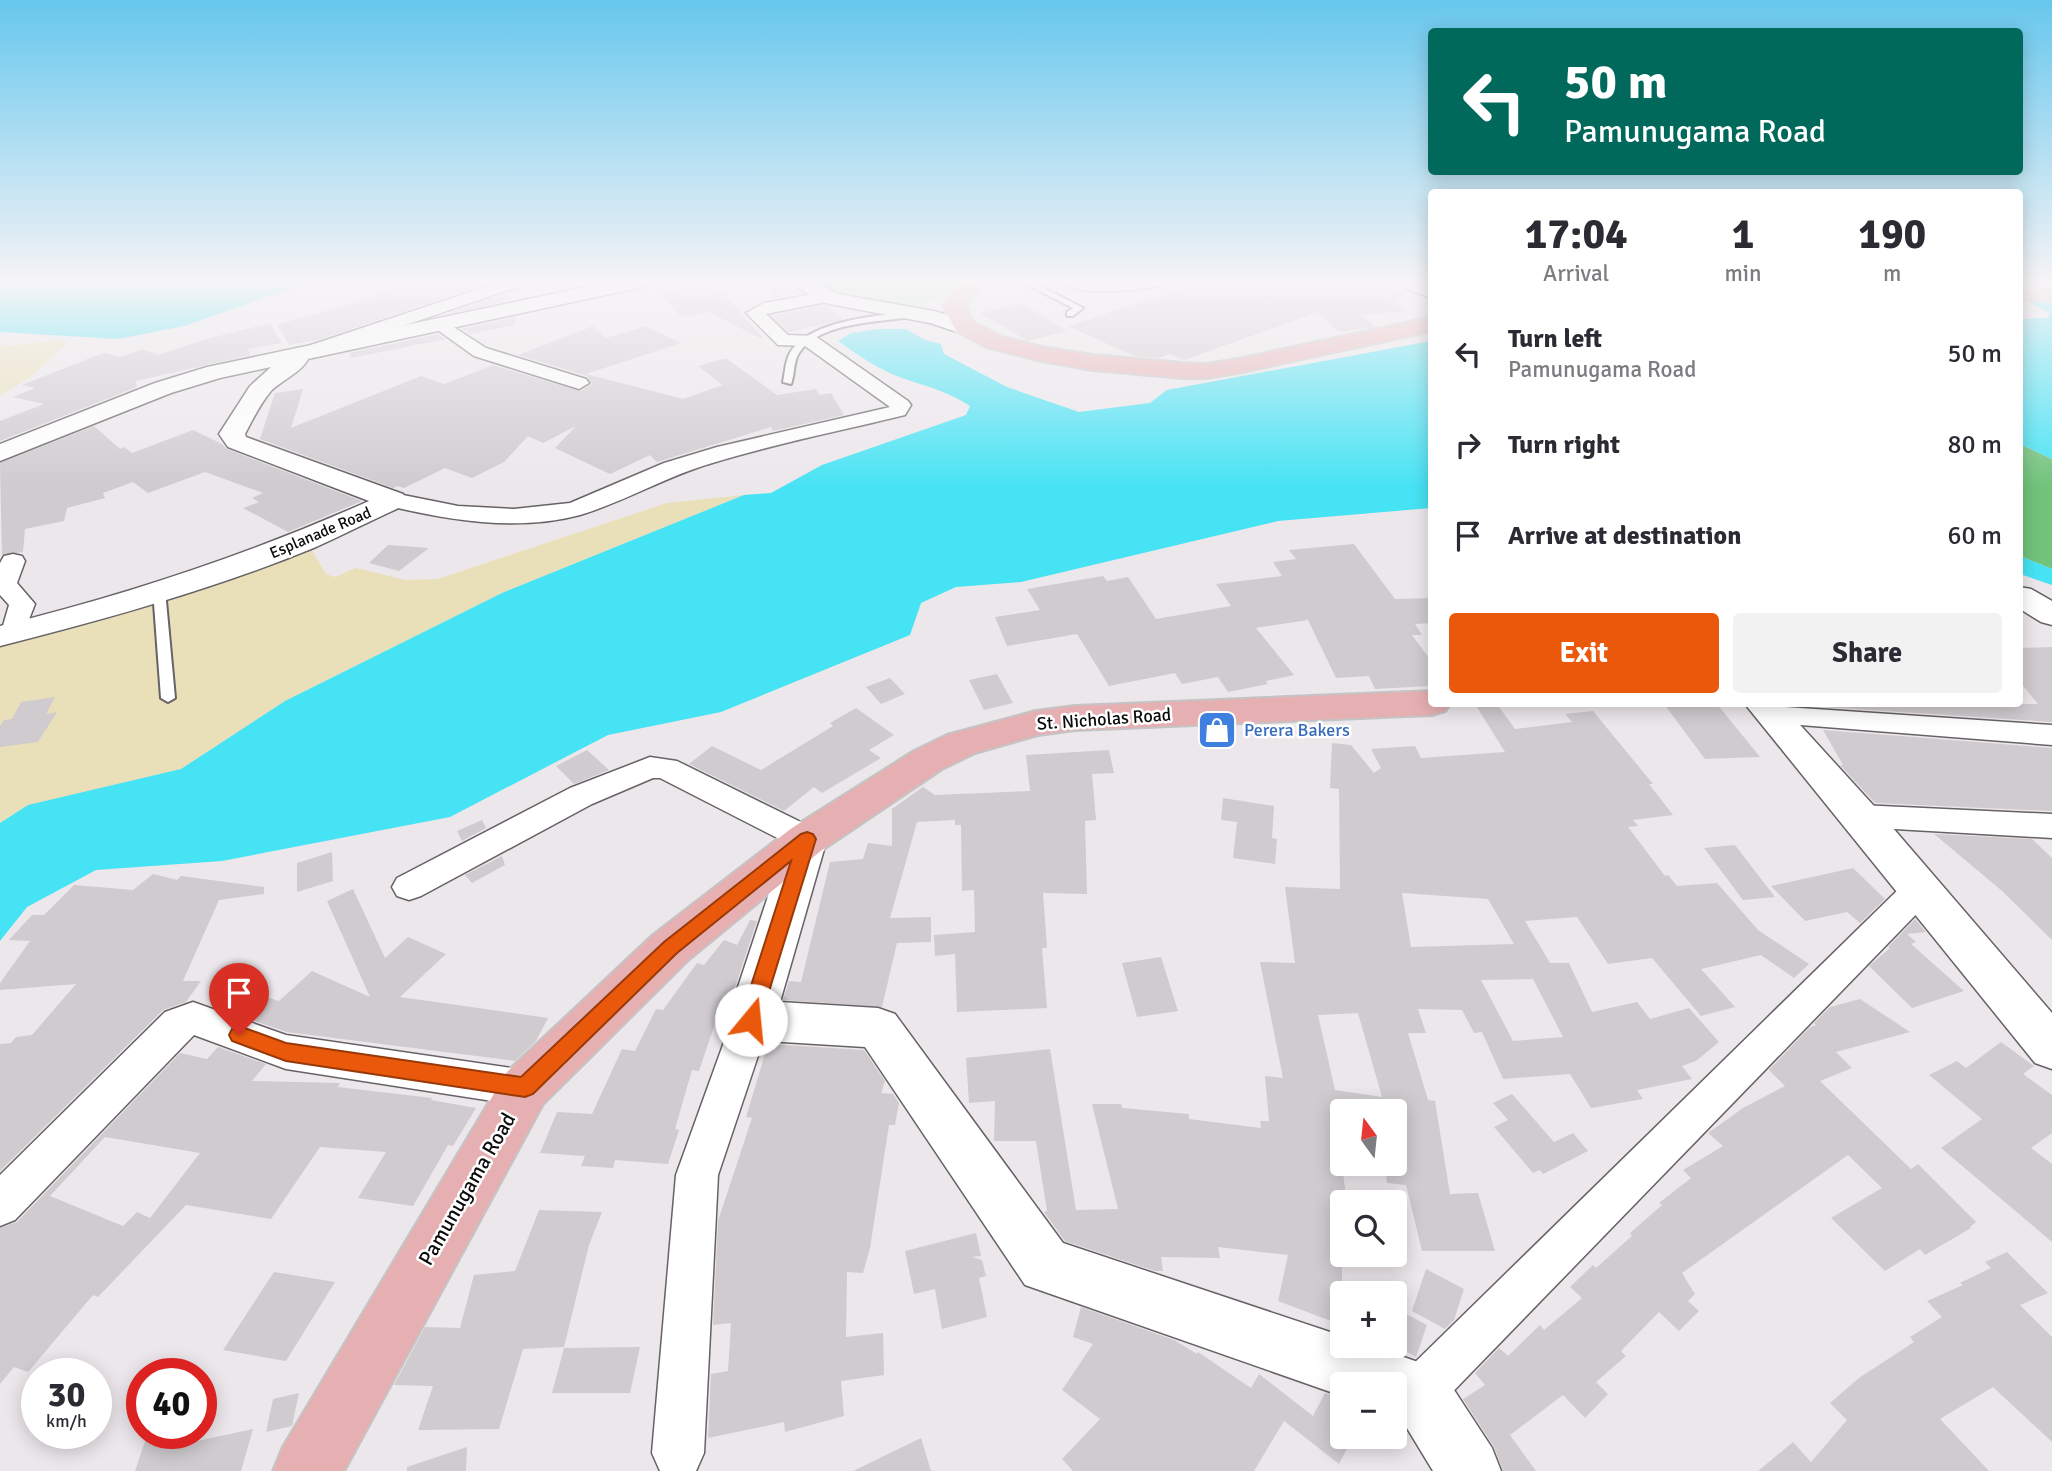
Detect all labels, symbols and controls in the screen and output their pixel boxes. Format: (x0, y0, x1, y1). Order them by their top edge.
text: 50 m (1564, 52, 1667, 112)
icon: left (1449, 56, 1540, 147)
text: Pamunugama Road (1564, 112, 1826, 151)
text: 17:04 (1525, 209, 1628, 260)
text: 1 (1732, 209, 1754, 260)
text: 190 (1858, 209, 1926, 260)
text: Arrival (1543, 259, 1609, 288)
text: min (1724, 259, 1762, 288)
text: m (1883, 259, 1901, 288)
text: Turn left (1508, 323, 1602, 355)
icon: left (1449, 335, 1487, 373)
text: 50 m (1947, 338, 2002, 370)
text: Pamunugama Road (1508, 355, 1696, 384)
icon: right (1449, 426, 1487, 464)
text: Turn right (1508, 429, 1620, 461)
text: 80 m (1947, 429, 2002, 461)
street label: Esplanade Road (267, 503, 374, 563)
icon: arrive (1449, 517, 1487, 555)
text: Arrive at destination (1508, 520, 1741, 552)
text: 60 m (1947, 520, 2002, 552)
button: Exit (1449, 613, 1719, 693)
button: Share (1733, 613, 2002, 693)
street label: St. Nicholas Road (1036, 703, 1172, 735)
shop icon: Perera Bakers (1196, 709, 1238, 751)
place label: Perera Bakers (1244, 719, 1350, 741)
pin (209, 963, 269, 1035)
icon: arrive (220, 974, 258, 1012)
position arrow (714, 983, 788, 1057)
north arrow (1330, 1099, 1407, 1176)
map controls (1330, 1099, 1407, 1449)
street label: Pamunugama Road (413, 1108, 521, 1270)
button: search (1330, 1190, 1407, 1267)
button: + (1330, 1281, 1407, 1358)
speed limit sign: 40 (126, 1358, 217, 1449)
button: − (1330, 1372, 1407, 1449)
text: 30 (48, 1373, 85, 1416)
text: km/h (46, 1410, 87, 1432)

